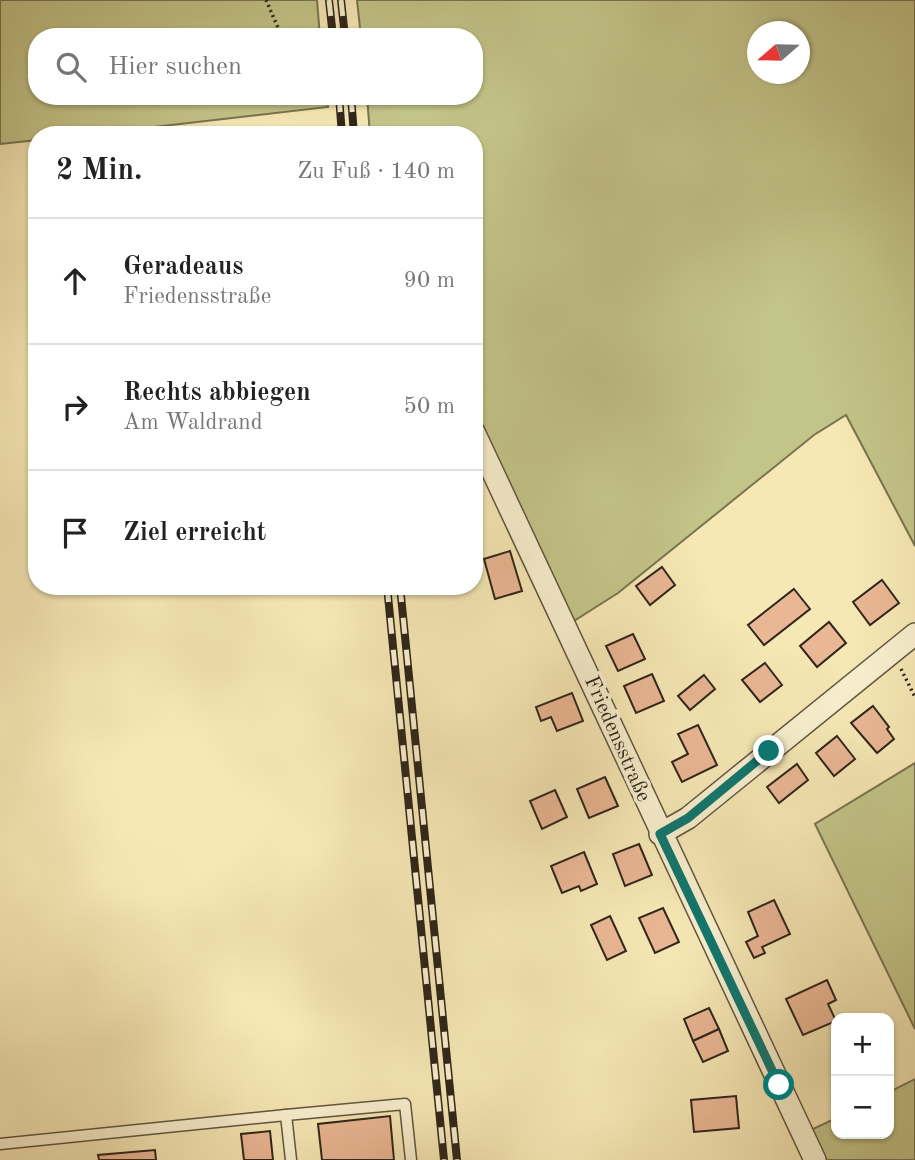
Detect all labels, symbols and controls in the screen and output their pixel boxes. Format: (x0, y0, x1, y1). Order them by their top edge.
north arrow (747, 21, 810, 84)
search box (28, 28, 483, 105)
icon: search (52, 48, 90, 86)
text: Hier suchen (108, 54, 242, 80)
text: 2 Min. (56, 156, 142, 186)
text: Zu Fuß · 140 m (297, 160, 455, 183)
text: Geradeaus (123, 254, 243, 280)
icon: ahead (56, 262, 94, 300)
text: 90 m (404, 269, 455, 292)
text: Friedensstraße (123, 285, 271, 308)
text: Rechts abbiegen (123, 380, 311, 406)
icon: right (56, 388, 94, 426)
text: 50 m (404, 395, 455, 418)
text: Am Waldrand (123, 411, 263, 434)
icon: arrive (56, 514, 94, 552)
text: Ziel erreicht (123, 520, 266, 546)
street label: Friedensstraße (580, 673, 654, 805)
route end (753, 735, 784, 766)
map controls (831, 1013, 894, 1139)
button: + (831, 1013, 894, 1076)
route start (763, 1069, 794, 1100)
button: − (831, 1076, 894, 1139)

